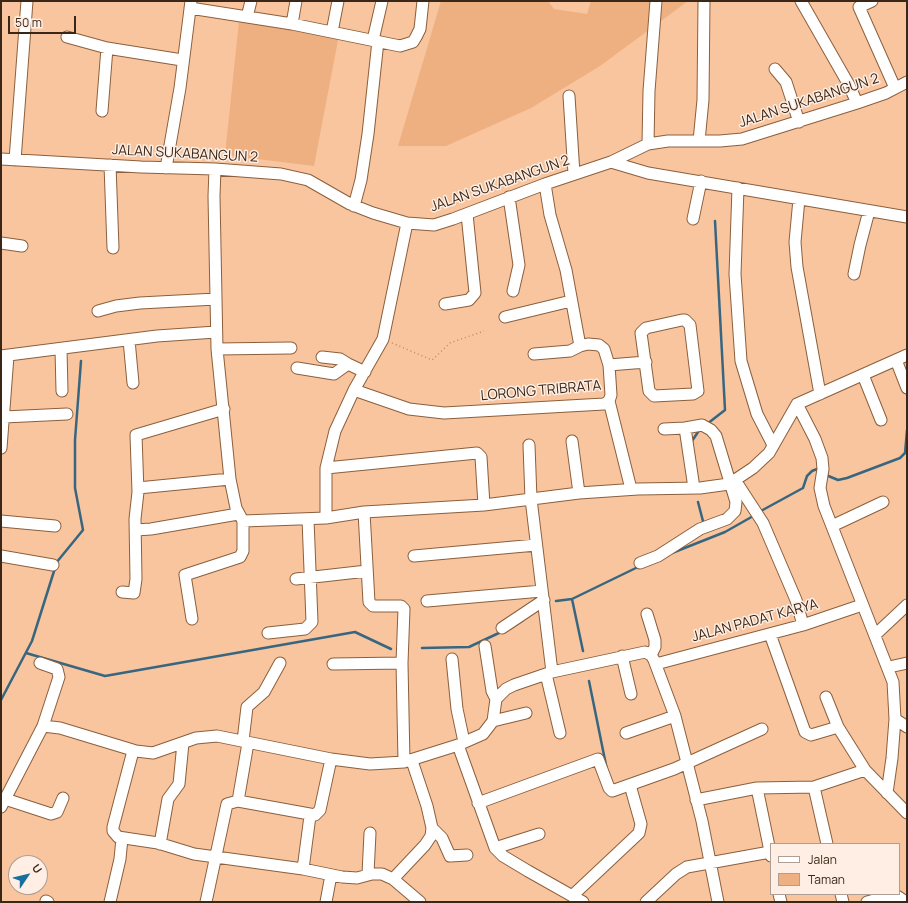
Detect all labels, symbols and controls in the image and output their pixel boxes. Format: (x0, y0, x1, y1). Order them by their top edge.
scale bar (10, 8, 78, 34)
text: 50 m (15, 14, 42, 31)
street label: JALAN SUKABANGUN 2 (737, 70, 881, 132)
street label: JALAN SUKABANGUN 2 (112, 142, 258, 166)
street label: JALAN SUKABANGUN 2 (428, 152, 572, 216)
street label: LORONG TRIBRATA (480, 377, 602, 405)
street label: JALAN PADAT KARYA (690, 596, 820, 646)
legend (770, 843, 900, 895)
text: Jalan (808, 851, 837, 868)
north arrow (8, 855, 48, 895)
text: U (29, 861, 46, 876)
text: Taman (808, 871, 845, 888)

